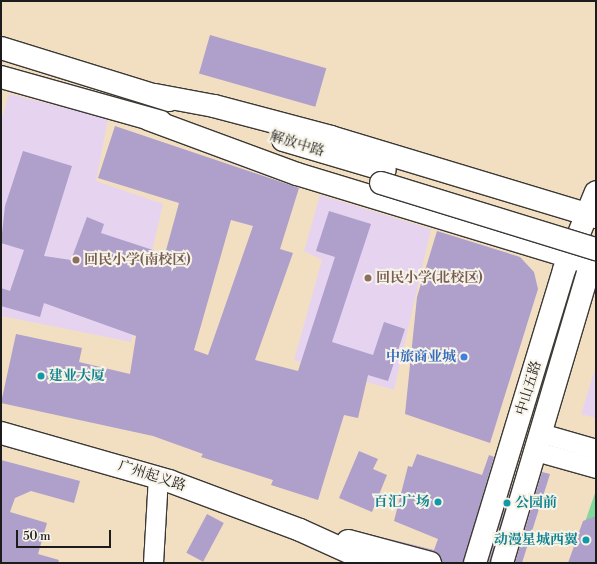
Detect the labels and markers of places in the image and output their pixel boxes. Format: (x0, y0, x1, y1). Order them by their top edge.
place label: 回民小学(南校区) (84, 252, 191, 268)
marker: 回民小学(南校区) (71, 255, 81, 265)
place label: 回民小学(北校区) (376, 270, 483, 286)
marker: 回民小学(北校区) (363, 273, 373, 283)
place label: 中旅商业城 (386, 349, 456, 365)
marker: 中旅商业城 (459, 352, 469, 362)
place label: 建业大厦 (49, 368, 105, 384)
marker: 建业大厦 (36, 371, 46, 381)
place label: 百汇广场 (374, 494, 430, 510)
place label: 公园前 (515, 495, 557, 511)
marker: 百汇广场 (433, 497, 443, 507)
marker: 公园前 (502, 498, 512, 508)
place label: 动漫星城西翼 (494, 532, 578, 548)
marker: 动漫星城西翼 (581, 535, 591, 545)

